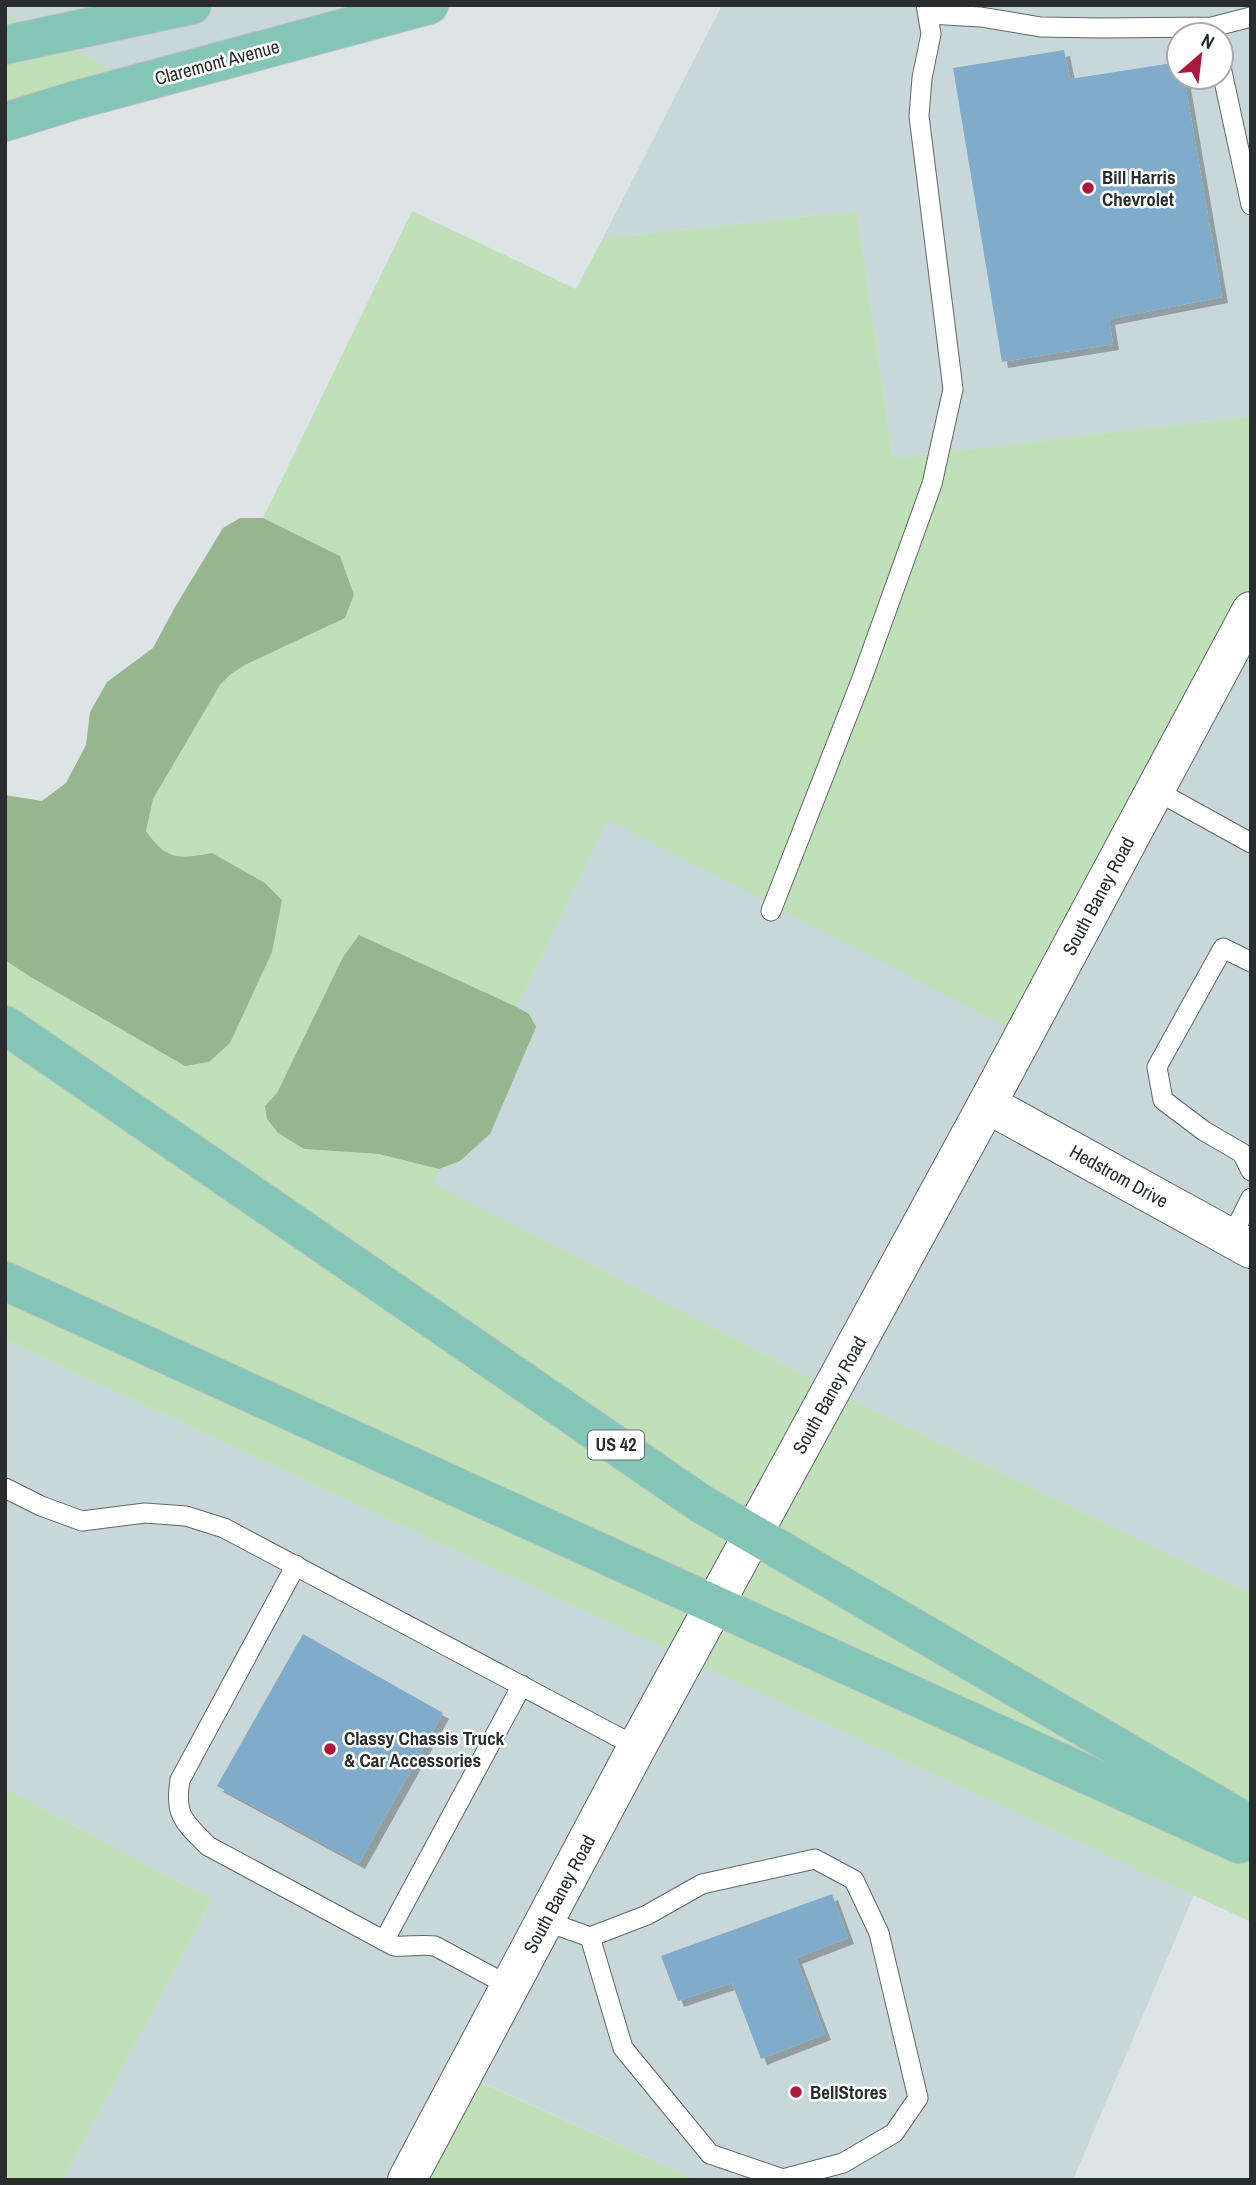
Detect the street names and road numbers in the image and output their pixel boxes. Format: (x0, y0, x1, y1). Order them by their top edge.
street label: Claremont Avenue (152, 33, 282, 91)
street label: South Baney Road (1056, 832, 1140, 960)
street label: Hedstrom Drive (1065, 1138, 1173, 1214)
street label: South Baney Road (786, 1331, 872, 1459)
road number: US 42 (588, 1430, 644, 1460)
street label: South Baney Road (517, 1830, 601, 1958)

